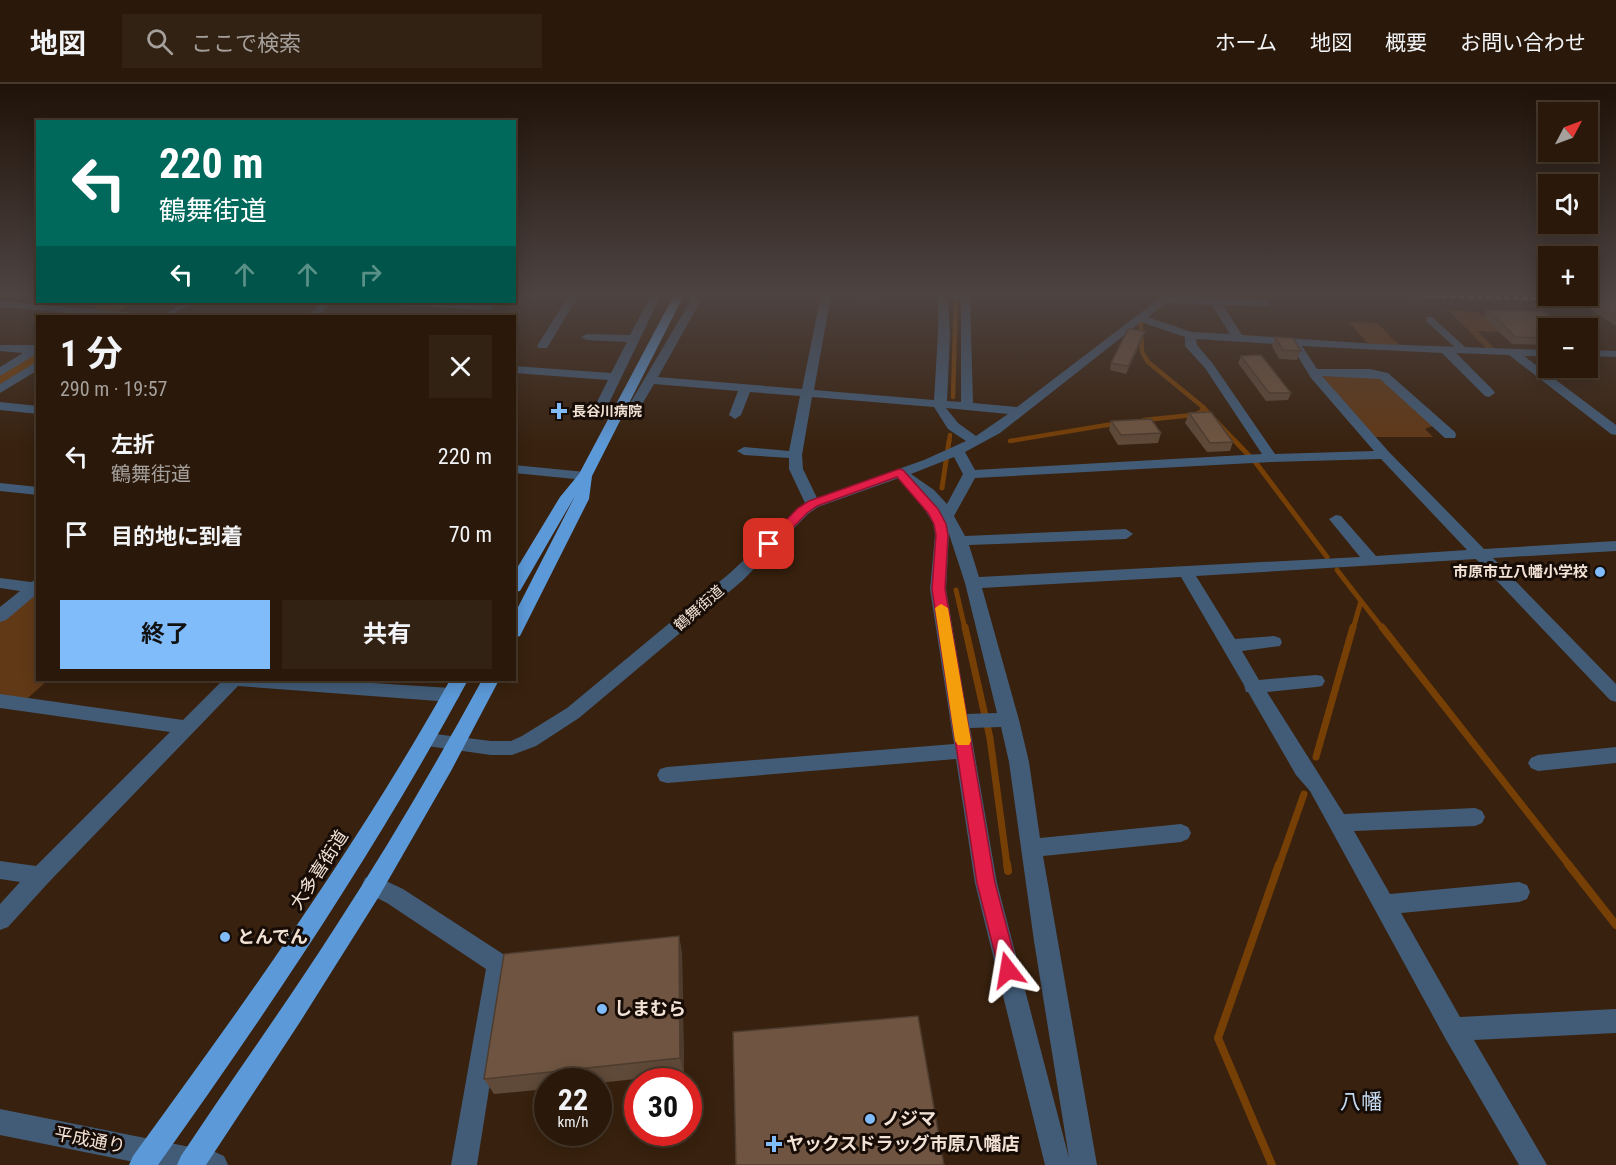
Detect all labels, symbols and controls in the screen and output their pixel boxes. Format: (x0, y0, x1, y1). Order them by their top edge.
search box (122, 14, 542, 68)
icon: search (143, 25, 176, 58)
text: 地図 (30, 27, 86, 60)
text: ここで検索 (191, 31, 301, 56)
text: ホーム (1215, 31, 1277, 55)
text: 地図 (1310, 31, 1352, 55)
text: 概要 (1385, 31, 1427, 55)
text: お問い合わせ (1460, 31, 1586, 55)
north arrow (1538, 102, 1598, 162)
map controls (1538, 102, 1598, 378)
text: 220 m (159, 139, 264, 188)
icon: left (60, 144, 138, 222)
button: sound (1538, 174, 1598, 234)
text: 鶴舞街道 (159, 195, 267, 227)
button: + (1538, 246, 1598, 306)
icon: left (165, 258, 198, 291)
icon: ahead (228, 258, 261, 291)
icon: ahead (291, 258, 324, 291)
icon: right (354, 258, 387, 291)
button: − (1538, 318, 1598, 378)
text: 1 分 (60, 333, 123, 375)
button: close (429, 335, 492, 398)
text: 290 m · 19:57 (60, 377, 167, 401)
marker: 長谷川病院 (550, 402, 568, 420)
place label: 長谷川病院 (572, 403, 642, 419)
text: 左折 (111, 432, 155, 457)
icon: left (60, 440, 93, 473)
text: 220 m (438, 444, 492, 469)
text: 鶴舞街道 (111, 462, 191, 486)
icon: arrive (60, 518, 93, 551)
pin (743, 518, 794, 569)
text: 70 m (449, 522, 492, 547)
text: 目的地に到着 (111, 524, 243, 549)
icon: arrive (752, 527, 785, 560)
place label: 市原市立八幡小学校 (1453, 563, 1588, 581)
marker: 市原市立八幡小学校 (1593, 565, 1607, 579)
street label: 鶴舞街道 (670, 582, 728, 634)
button: 終了 (60, 600, 270, 669)
button: 共有 (282, 600, 492, 669)
street label: 大多喜街道 (285, 826, 352, 913)
place label: とんでん (237, 926, 308, 947)
marker: とんでん (218, 930, 232, 944)
position arrow (976, 938, 1040, 1002)
place label: しまむら (614, 998, 686, 1019)
marker: しまむら (595, 1002, 609, 1016)
speed limit sign: 30 (624, 1068, 702, 1146)
text: 22 (558, 1082, 588, 1117)
district label: 八幡 (1340, 1090, 1382, 1114)
place label: ノジマ (882, 1108, 936, 1129)
marker: ノジマ (863, 1112, 877, 1126)
text: km/h (558, 1113, 588, 1131)
street label: 平成通り (53, 1122, 127, 1157)
place label: ヤックスドラッグ市原八幡店 (786, 1133, 1019, 1154)
marker: ヤックスドラッグ市原八幡店 (767, 1137, 781, 1151)

